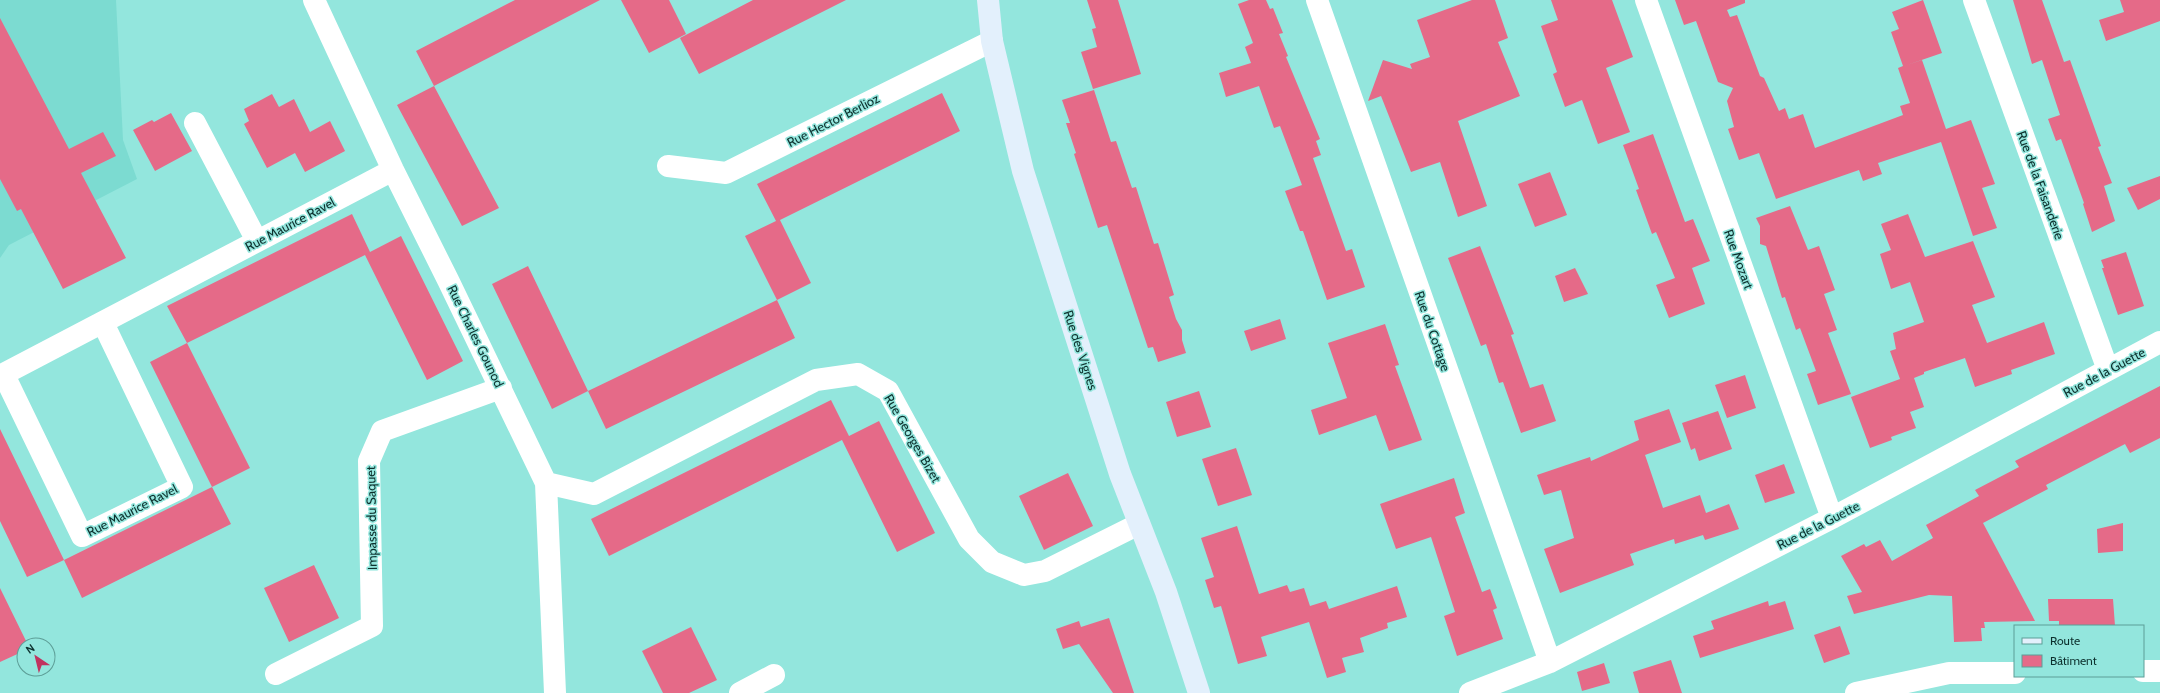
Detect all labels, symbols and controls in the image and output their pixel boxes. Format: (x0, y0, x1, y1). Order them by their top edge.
street label: Rue Hector Berlioz (784, 90, 882, 150)
street label: Rue de la Faisanderie (2014, 128, 2068, 242)
street label: Rue Maurice Ravel (242, 194, 338, 254)
street label: Rue Mozart (1721, 227, 1757, 292)
street label: Rue Charles Gounod (444, 282, 508, 390)
street label: Rue du Cottage (1412, 289, 1454, 374)
street label: Rue des Vignes (1061, 308, 1102, 393)
street label: Rue de la Guette (2060, 344, 2148, 400)
street label: Rue Georges Bizet (881, 391, 945, 486)
street label: Impasse du Saquet (362, 465, 380, 570)
street label: Rue Maurice Ravel (84, 480, 180, 540)
street label: Rue de la Guette (1774, 497, 1862, 553)
legend (2014, 625, 2144, 677)
text: Route (2050, 633, 2080, 648)
north arrow (16, 637, 56, 677)
text: N (23, 641, 37, 657)
text: Bâtiment (2050, 653, 2097, 668)

